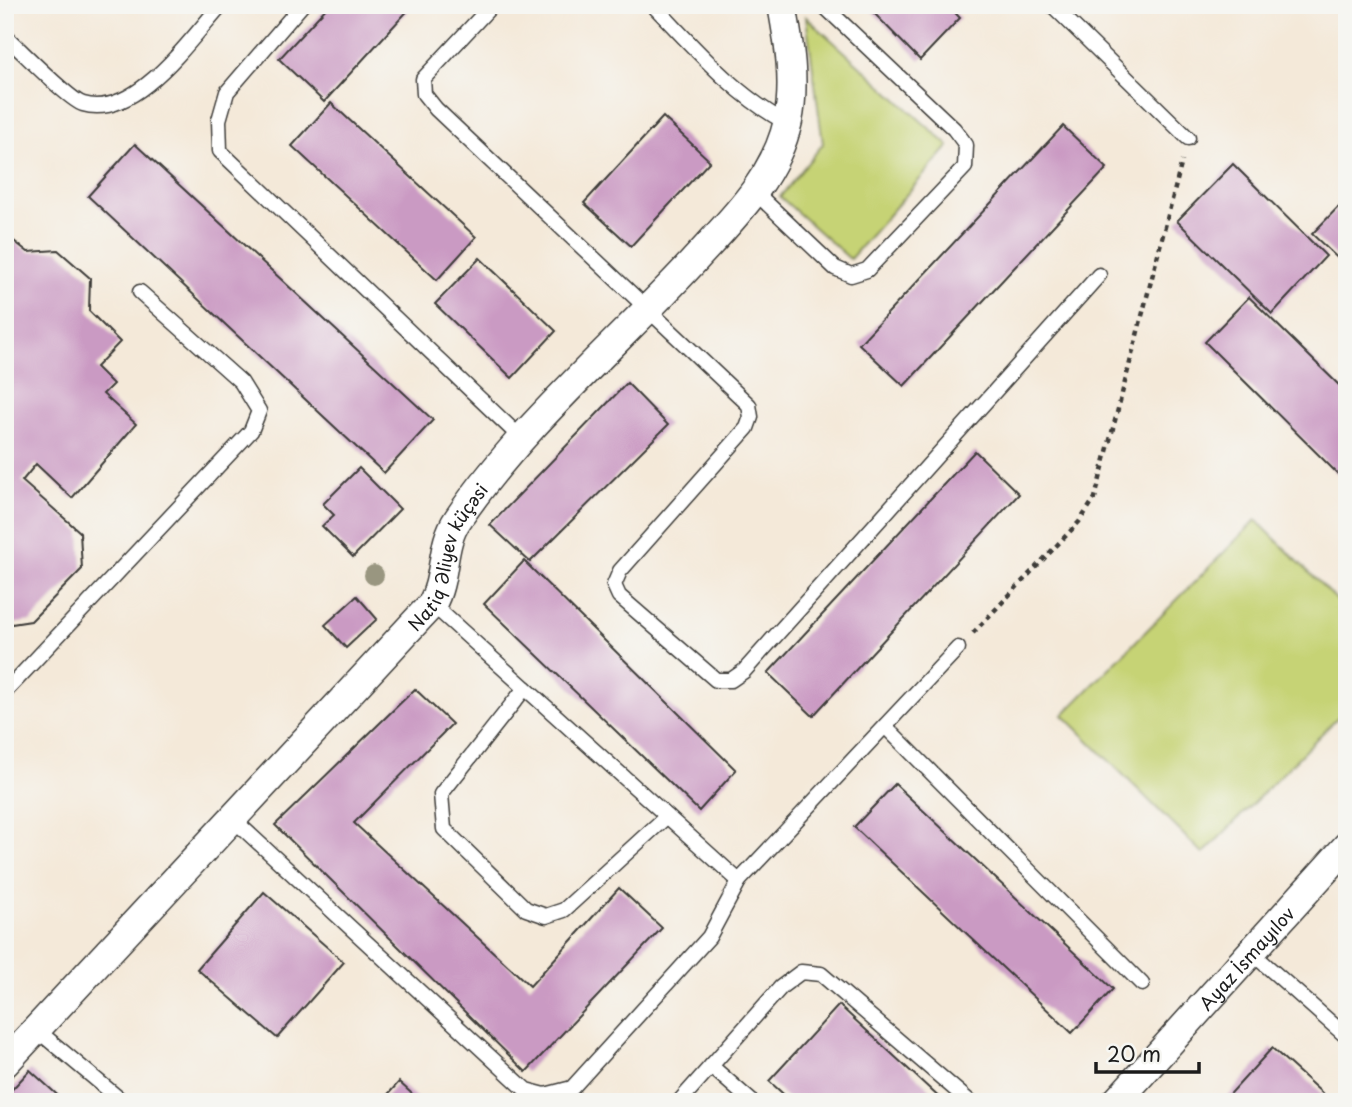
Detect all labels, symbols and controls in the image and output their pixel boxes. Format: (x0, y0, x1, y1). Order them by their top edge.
street label: Natiq Əliyev küçəsi (401, 477, 493, 636)
street label: Ayaz İsmayılov (1192, 900, 1300, 1016)
scale bar (1096, 1030, 1200, 1074)
text: 20 m (1107, 1037, 1161, 1069)

